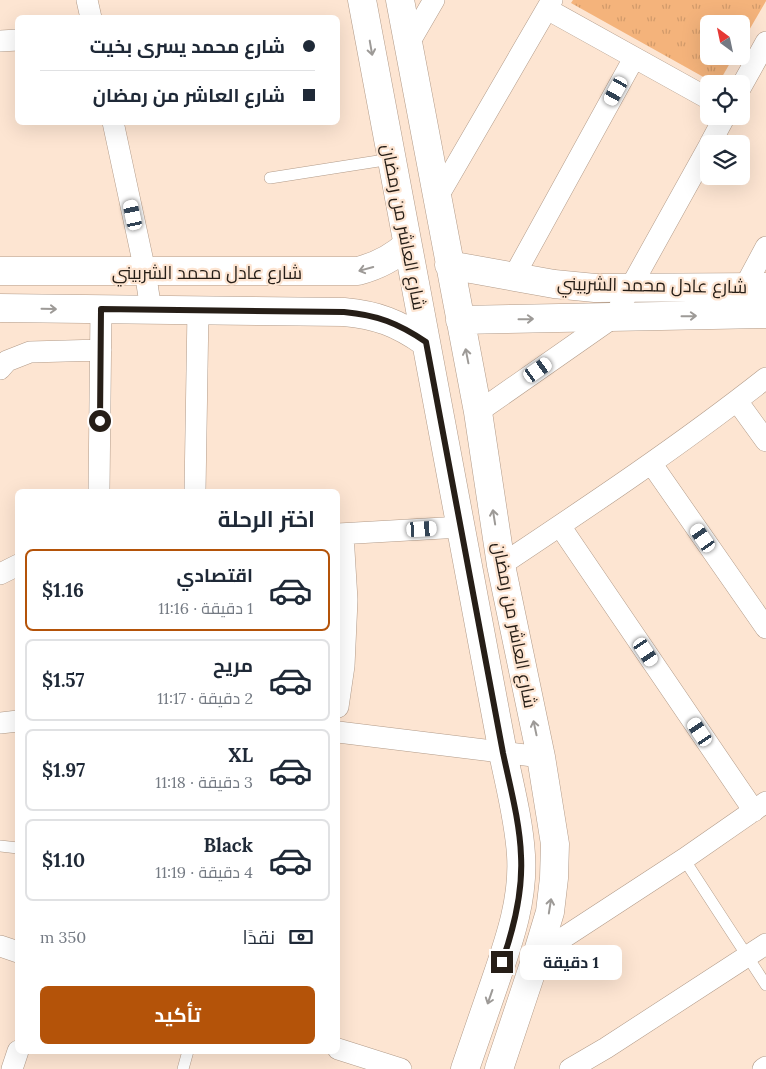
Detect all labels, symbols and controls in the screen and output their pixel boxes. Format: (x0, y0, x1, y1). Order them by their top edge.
north arrow (700, 15, 750, 65)
map controls (700, 15, 750, 185)
text: شارع محمد يسرى بخيت (90, 34, 285, 58)
one-way arrow (366, 40, 376, 56)
car (602, 74, 629, 108)
button: locate (700, 75, 750, 125)
text: شارع العاشر من رمضان (93, 83, 285, 107)
button: layers (700, 135, 750, 185)
street label: شارع العاشر من رمضان (376, 142, 431, 312)
car (122, 199, 143, 231)
street label: شارع عادل محمد الشربيني (112, 261, 302, 287)
one-way arrow (358, 265, 374, 274)
street label: شارع عادل محمد الشربيني (557, 272, 747, 301)
one-way arrow (40, 304, 56, 313)
one-way arrow (680, 311, 696, 321)
one-way arrow (518, 314, 534, 324)
one-way arrow (462, 349, 471, 365)
car (521, 355, 554, 385)
route start (89, 410, 111, 432)
text: اختر الرحلة (218, 505, 315, 533)
one-way arrow (488, 509, 498, 525)
car (406, 521, 437, 537)
car (688, 521, 717, 555)
street label: شارع العاشر من رمضان (487, 540, 542, 710)
text: اقتصادي (177, 563, 253, 587)
icon: car (268, 568, 313, 613)
text: $1.16 (42, 578, 84, 602)
text: 1 دقيقة · 11:16 (158, 598, 253, 618)
car (631, 635, 660, 669)
text: مريح (213, 653, 253, 677)
icon: car (268, 658, 313, 703)
text: $1.57 (42, 668, 84, 692)
text: 2 دقيقة · 11:17 (157, 688, 253, 708)
car (685, 715, 714, 749)
one-way arrow (530, 720, 539, 736)
text: XL (228, 743, 253, 767)
icon: car (268, 748, 313, 793)
text: $1.97 (42, 758, 85, 782)
text: 3 دقيقة · 11:18 (155, 772, 253, 792)
text: Black (204, 833, 253, 857)
icon: car (268, 838, 313, 883)
text: $1.10 (42, 848, 85, 872)
text: 4 دقيقة · 11:19 (155, 862, 253, 882)
one-way arrow (546, 898, 556, 914)
icon: cash (287, 923, 315, 951)
text: نقدًا (243, 925, 275, 949)
text: 350 m (40, 927, 86, 947)
callout: 1 دقيقة (520, 944, 622, 980)
route end (491, 951, 513, 973)
text: 1 دقيقة (543, 952, 599, 972)
button: تأكيد (40, 986, 315, 1044)
one-way arrow (485, 989, 494, 1004)

